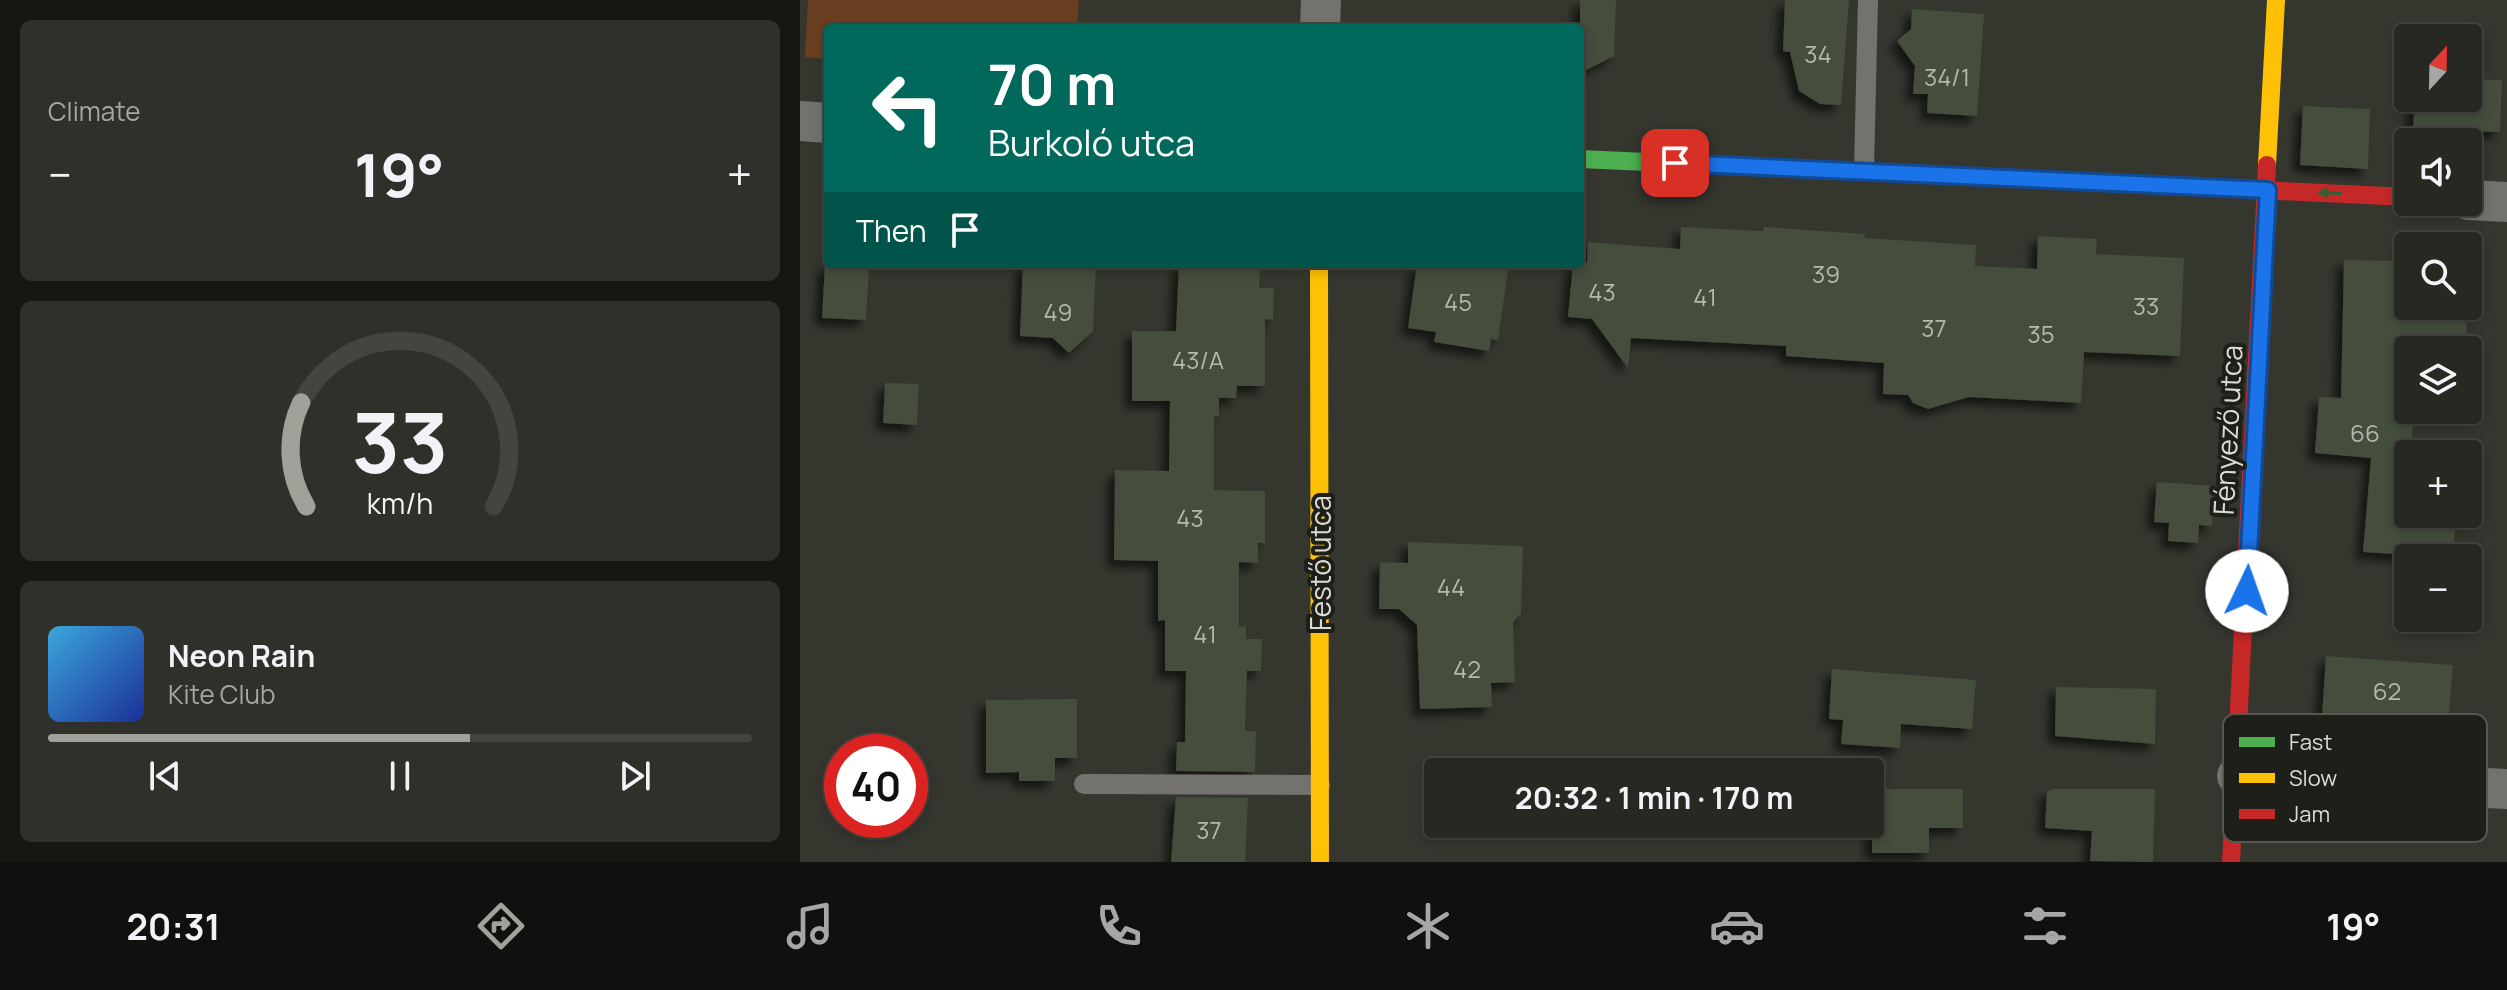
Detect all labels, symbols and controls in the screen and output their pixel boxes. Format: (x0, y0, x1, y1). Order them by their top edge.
north arrow (2394, 24, 2482, 112)
map controls (2394, 24, 2482, 632)
house number: 34 (1804, 37, 1832, 70)
text: 70 m (988, 45, 1116, 122)
icon: left (856, 56, 960, 160)
house number: 34/1 (1924, 60, 1970, 93)
text: Climate (48, 93, 140, 129)
text: Burkoló utca (988, 118, 1195, 167)
button: sound (2394, 128, 2482, 216)
pin (1641, 129, 1709, 197)
text: 19° (354, 133, 444, 215)
icon: arrive (1653, 141, 1697, 185)
text: − (48, 144, 72, 204)
text: + (727, 144, 752, 204)
one-way arrow (2317, 186, 2342, 199)
icon: arrive (943, 208, 987, 252)
text: Then (856, 210, 927, 251)
button: search (2394, 232, 2482, 320)
house number: 39 (1812, 257, 1840, 290)
house number: 43 (1588, 275, 1616, 308)
house number: 41 (1693, 280, 1717, 313)
house number: 45 (1444, 285, 1472, 318)
house number: 33 (2133, 289, 2159, 322)
house number: 49 (1044, 295, 1072, 328)
house number: 37 (1921, 311, 1947, 344)
house number: 35 (2027, 317, 2055, 350)
button: layers (2394, 336, 2482, 424)
house number: 43/A (1172, 343, 1224, 376)
street label: Fényező utca (2204, 344, 2250, 516)
text: 33 (352, 384, 448, 498)
house number: 66 (2350, 416, 2380, 449)
button: + (2394, 440, 2482, 528)
text: km/h (367, 484, 433, 523)
street label: Festő utca (1301, 495, 1339, 631)
house number: 43 (1176, 501, 1204, 534)
button: − (2394, 544, 2482, 632)
position arrow (2205, 549, 2289, 633)
house number: 44 (1437, 570, 1465, 603)
house number: 41 (1193, 617, 1217, 650)
text: Neon Rain (168, 635, 315, 676)
house number: 42 (1453, 652, 1481, 685)
house number: 62 (2373, 674, 2401, 707)
text: Kite Club (168, 676, 275, 712)
legend (2223, 714, 2487, 842)
text: Fast (2289, 727, 2332, 757)
speed limit sign: 40 (824, 734, 928, 838)
icon: previous (143, 754, 187, 798)
icon: pause (378, 754, 422, 798)
icon: next (613, 754, 657, 798)
text: Slow (2289, 763, 2337, 793)
text: 20:32 · 1 min · 170 m (1515, 777, 1793, 818)
text: Jam (2289, 799, 2330, 829)
house number: 37 (1196, 813, 1222, 846)
icon: directions (473, 898, 529, 954)
icon: music (782, 898, 838, 954)
icon: phone (1091, 898, 1147, 954)
icon: climate (1400, 898, 1456, 954)
icon: car (1709, 898, 1765, 954)
icon: filters (2017, 898, 2073, 954)
text: 20:31 (126, 902, 221, 951)
text: 19° (2326, 902, 2380, 951)

